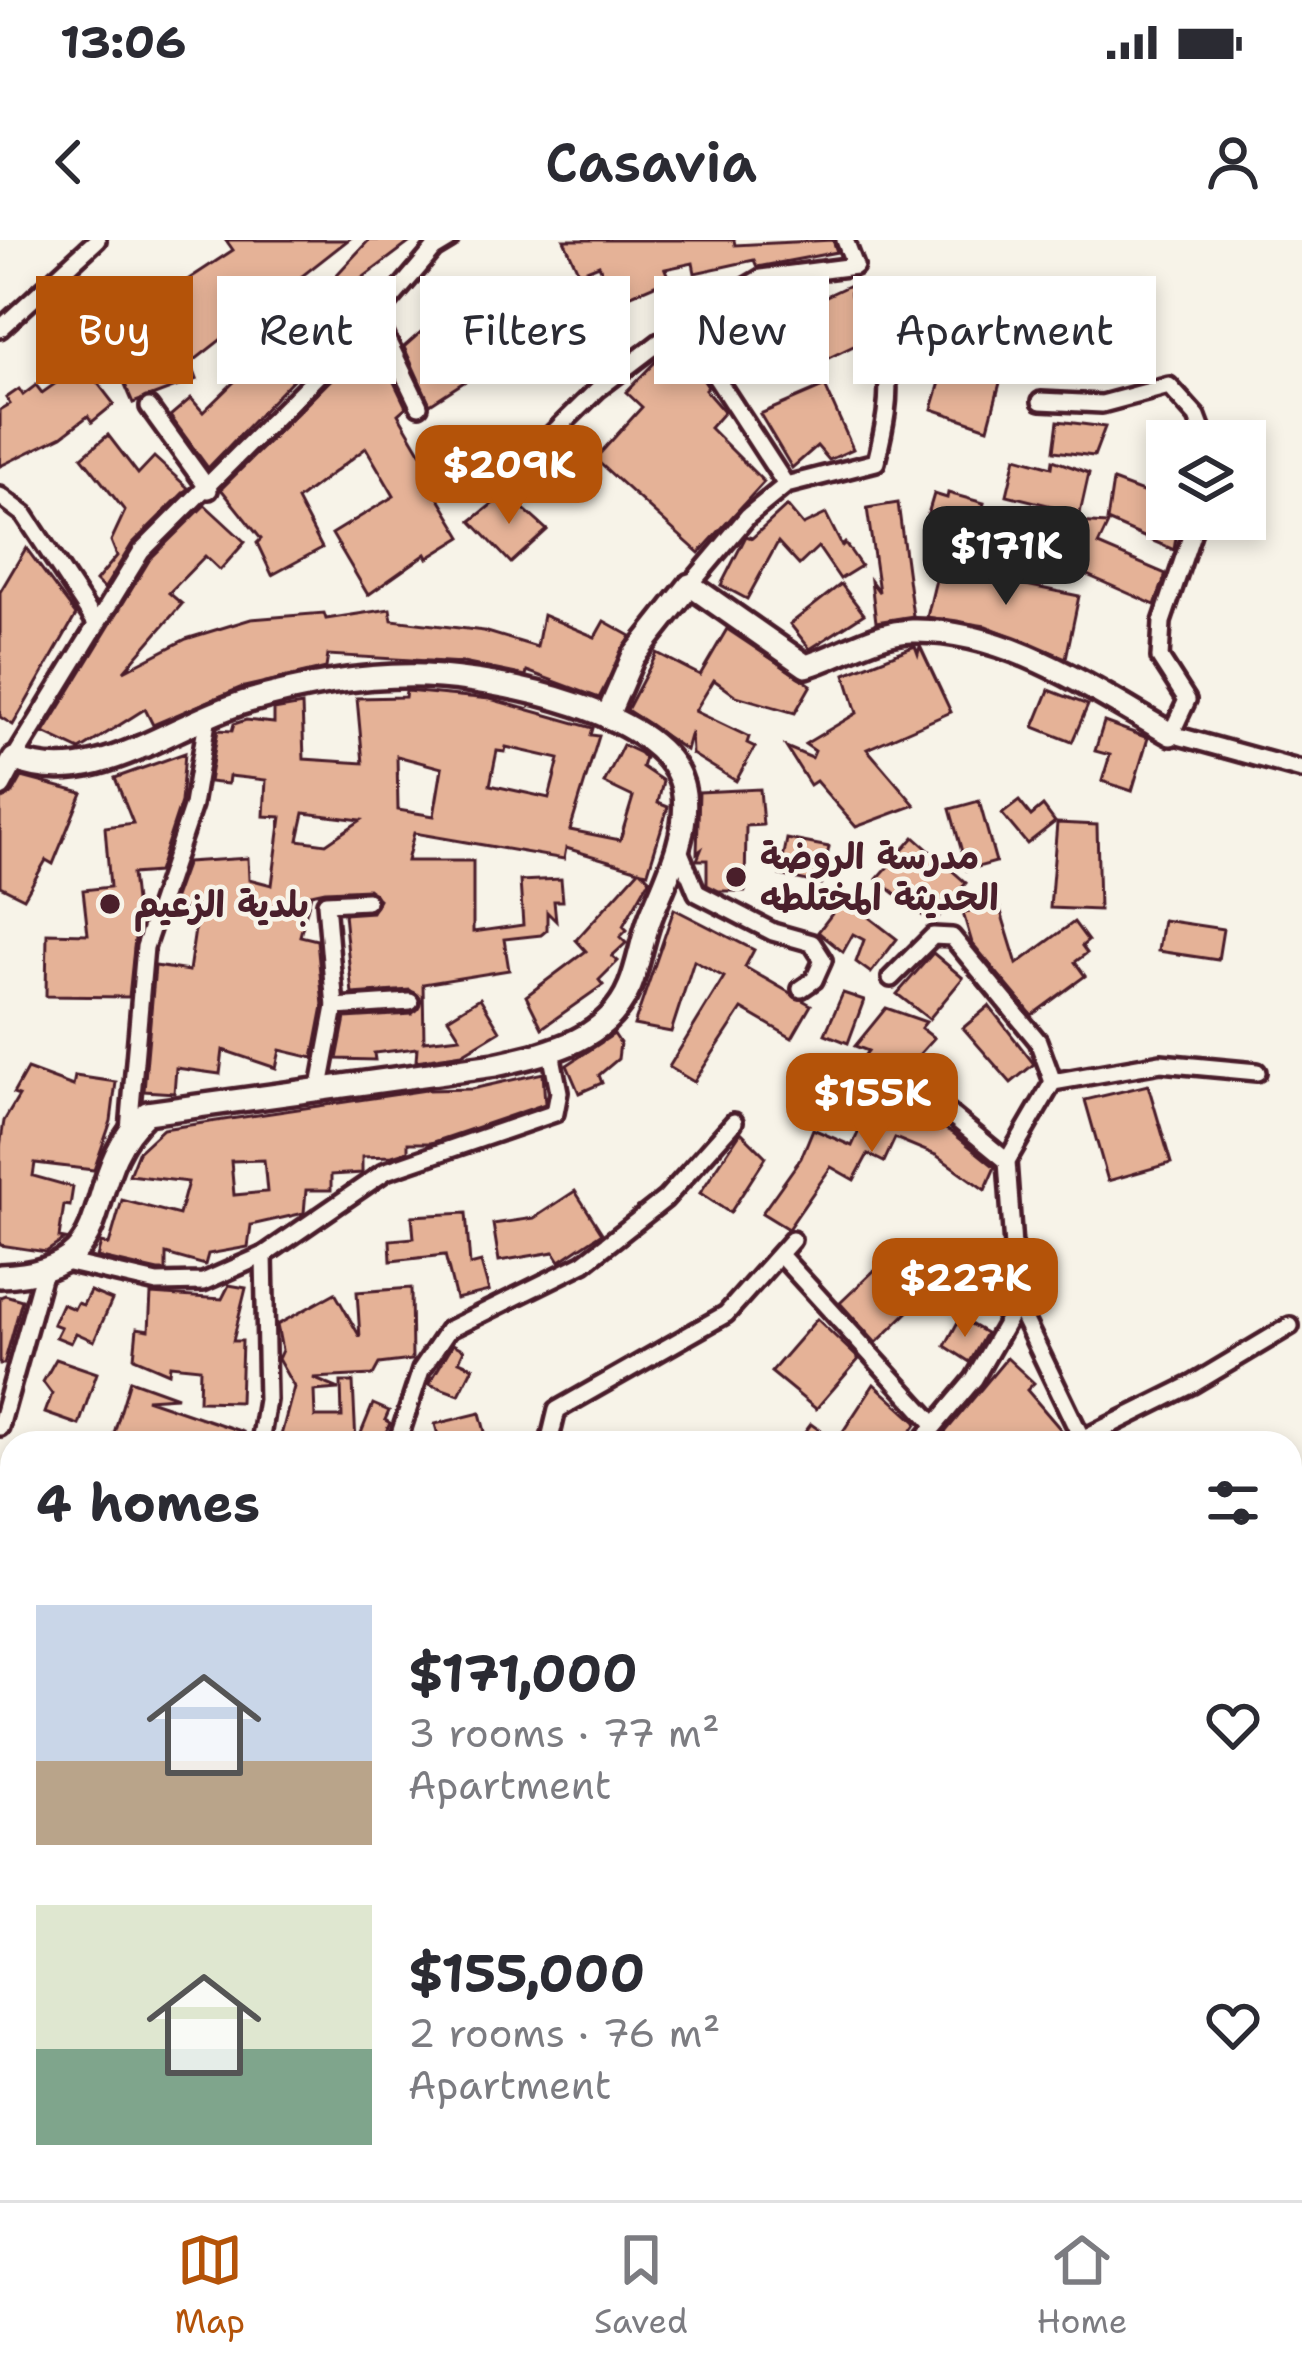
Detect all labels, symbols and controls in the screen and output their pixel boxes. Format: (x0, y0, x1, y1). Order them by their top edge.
text: 13:06 (60, 12, 186, 72)
text: Casavia (545, 126, 757, 198)
icon: back (36, 129, 102, 195)
icon: person (1200, 129, 1266, 195)
chip: Buy (36, 276, 193, 384)
chip: Rent (217, 276, 396, 384)
chip: Filters (420, 276, 630, 384)
chip: New (654, 276, 829, 384)
chip: Apartment (853, 276, 1156, 384)
map controls (1146, 420, 1266, 540)
button: layers (1146, 420, 1266, 540)
pin: $209K (425, 425, 593, 527)
text: $209K (442, 438, 576, 490)
pin: $171K (922, 506, 1090, 608)
text: $171K (950, 519, 1062, 571)
place label: مدرسة الروضة الحديثة المختلطه (760, 832, 998, 922)
marker: مدرسة الروضة الحديثة المختلطه (723, 864, 749, 890)
place label: بلدية الزعيم (134, 880, 309, 932)
marker: بلدية الزعيم (97, 891, 123, 917)
pin: $155K (788, 1053, 956, 1155)
text: $155K (813, 1066, 931, 1118)
pin: $227K (881, 1238, 1049, 1340)
text: $227K (899, 1251, 1031, 1303)
text: 4 homes (36, 1469, 260, 1537)
icon: filters (1200, 1470, 1266, 1536)
text: $171,000 (408, 1639, 638, 1707)
icon: home (132, 1653, 276, 1797)
icon: heart (1200, 1692, 1266, 1758)
text: 3 rooms · 77 m² (408, 1707, 720, 1759)
text: Apartment (408, 1759, 611, 1811)
text: $155,000 (408, 1939, 645, 2007)
icon: home (132, 1953, 276, 2097)
icon: heart (1200, 1992, 1266, 2058)
text: 2 rooms · 76 m² (408, 2007, 720, 2059)
text: Apartment (408, 2059, 611, 2111)
tab: Map (174, 2227, 245, 2344)
tab: Saved (594, 2227, 688, 2344)
tab: Home (1037, 2227, 1127, 2344)

